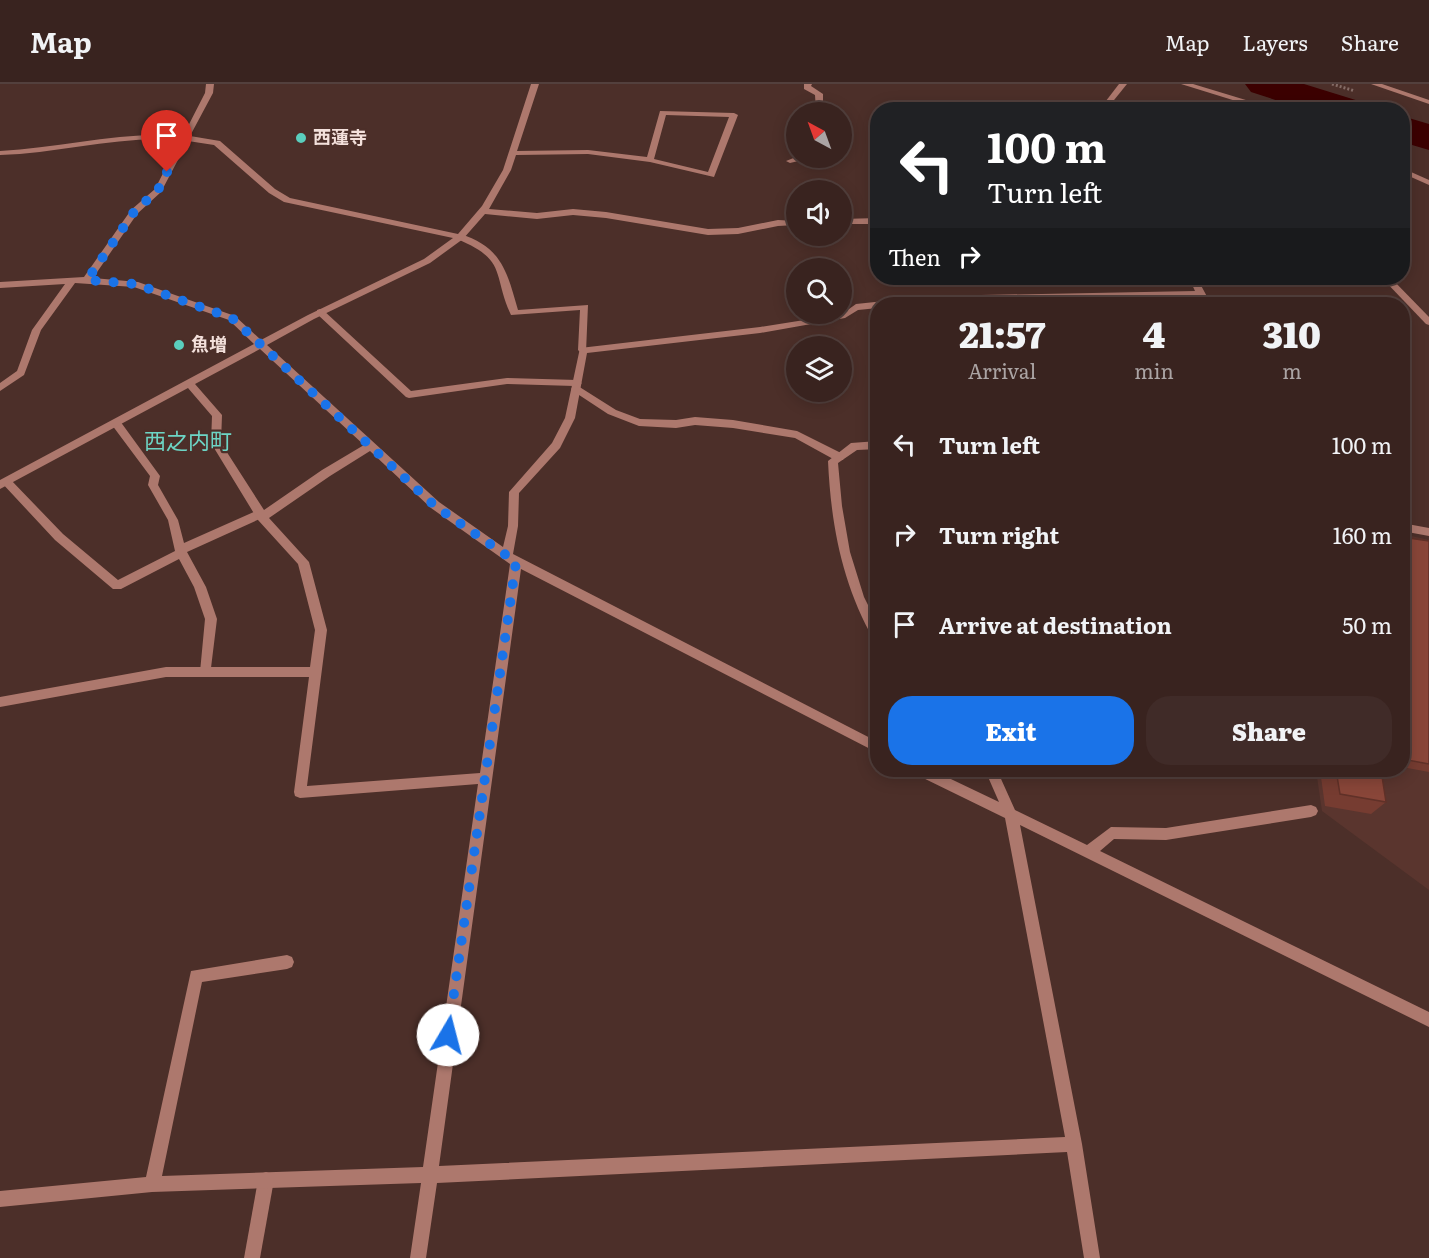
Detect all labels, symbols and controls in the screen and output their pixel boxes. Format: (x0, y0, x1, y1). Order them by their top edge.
text: Map (30, 20, 92, 62)
text: Map (1165, 26, 1210, 57)
text: Layers (1243, 26, 1308, 57)
text: Share (1341, 26, 1399, 57)
north arrow (786, 102, 852, 168)
map controls (786, 102, 852, 402)
pin (141, 110, 192, 172)
text: 100 m (987, 114, 1106, 176)
icon: arrive (150, 119, 183, 152)
place label: 西蓮寺 (313, 123, 367, 150)
icon: left (888, 126, 966, 204)
marker: 西蓮寺 (294, 131, 308, 145)
text: Turn left (987, 171, 1102, 211)
button: sound (786, 180, 852, 246)
text: Then (888, 240, 941, 273)
icon: right (953, 240, 986, 273)
button: search (786, 258, 852, 324)
text: 21:57 (959, 306, 1045, 359)
text: 4 (1143, 306, 1165, 359)
text: 310 (1263, 306, 1321, 359)
place label: 魚増 (191, 330, 227, 357)
button: layers (786, 336, 852, 402)
marker: 魚増 (172, 338, 186, 352)
text: Arrival (968, 355, 1036, 385)
text: min (1134, 355, 1174, 385)
text: m (1282, 355, 1302, 385)
district label: 西之内町 (144, 423, 232, 456)
icon: left (888, 428, 921, 461)
text: Turn left (939, 428, 1040, 461)
text: 100 m (1332, 428, 1392, 461)
icon: right (888, 518, 921, 551)
text: Turn right (939, 518, 1059, 551)
text: 160 m (1333, 518, 1392, 551)
icon: arrive (888, 608, 921, 641)
text: Arrive at destination (939, 608, 1172, 641)
text: 50 m (1342, 608, 1392, 641)
button: Exit (888, 696, 1134, 765)
button: Share (1146, 696, 1392, 765)
position arrow (416, 1003, 480, 1067)

